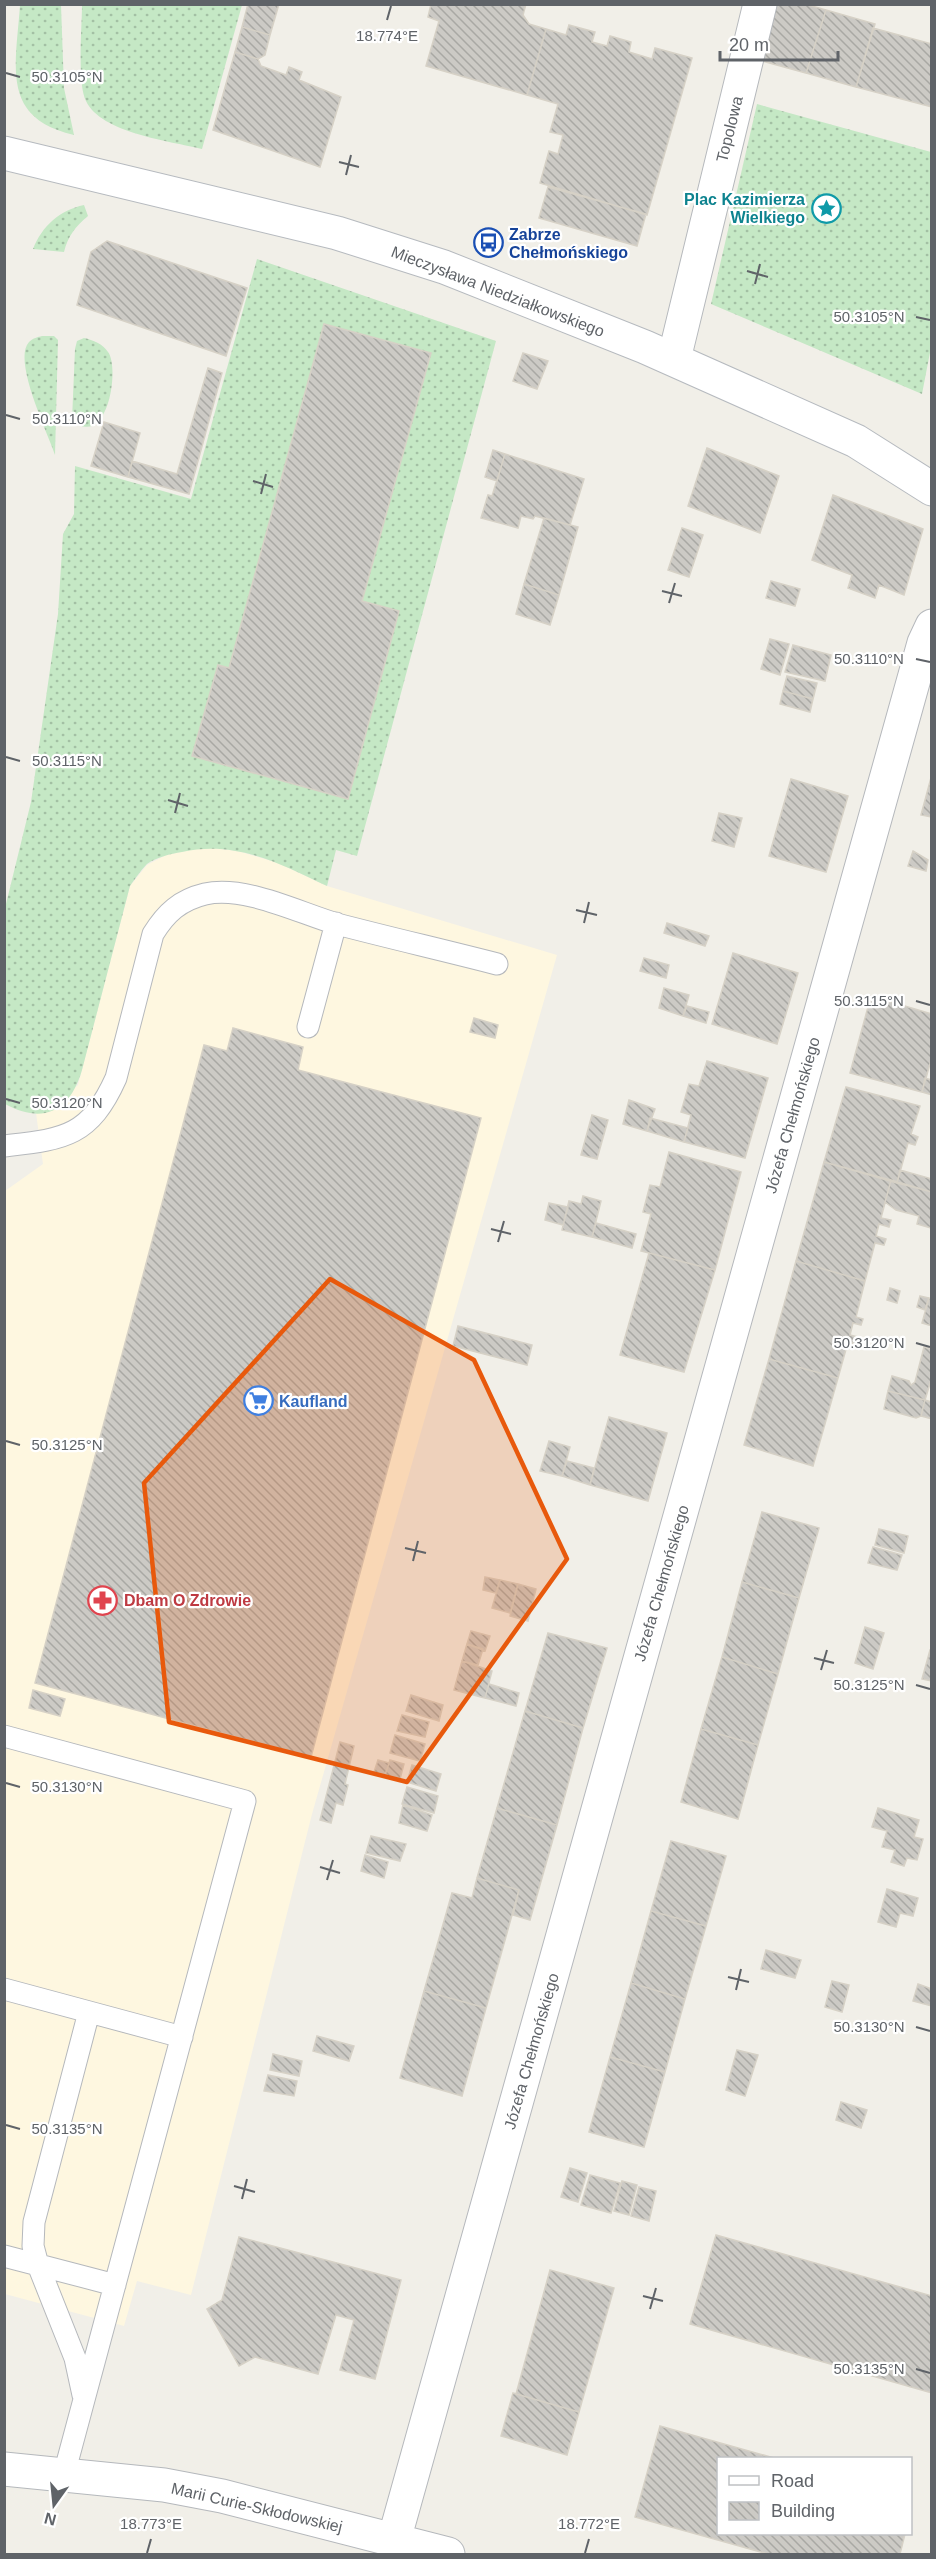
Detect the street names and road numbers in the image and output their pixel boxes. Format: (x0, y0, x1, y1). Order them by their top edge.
street label: Topolowa (713, 94, 746, 164)
street label: Mieczysława Niedziałkowskiego (389, 243, 607, 340)
street label: Józefa Chełmońskiego (762, 1035, 823, 1195)
street label: Józefa Chełmońskiego (631, 1503, 692, 1663)
street label: Józefa Chełmońskiego (501, 1971, 562, 2131)
street label: Marii Curie-Skłodowskiej (170, 2480, 344, 2535)

